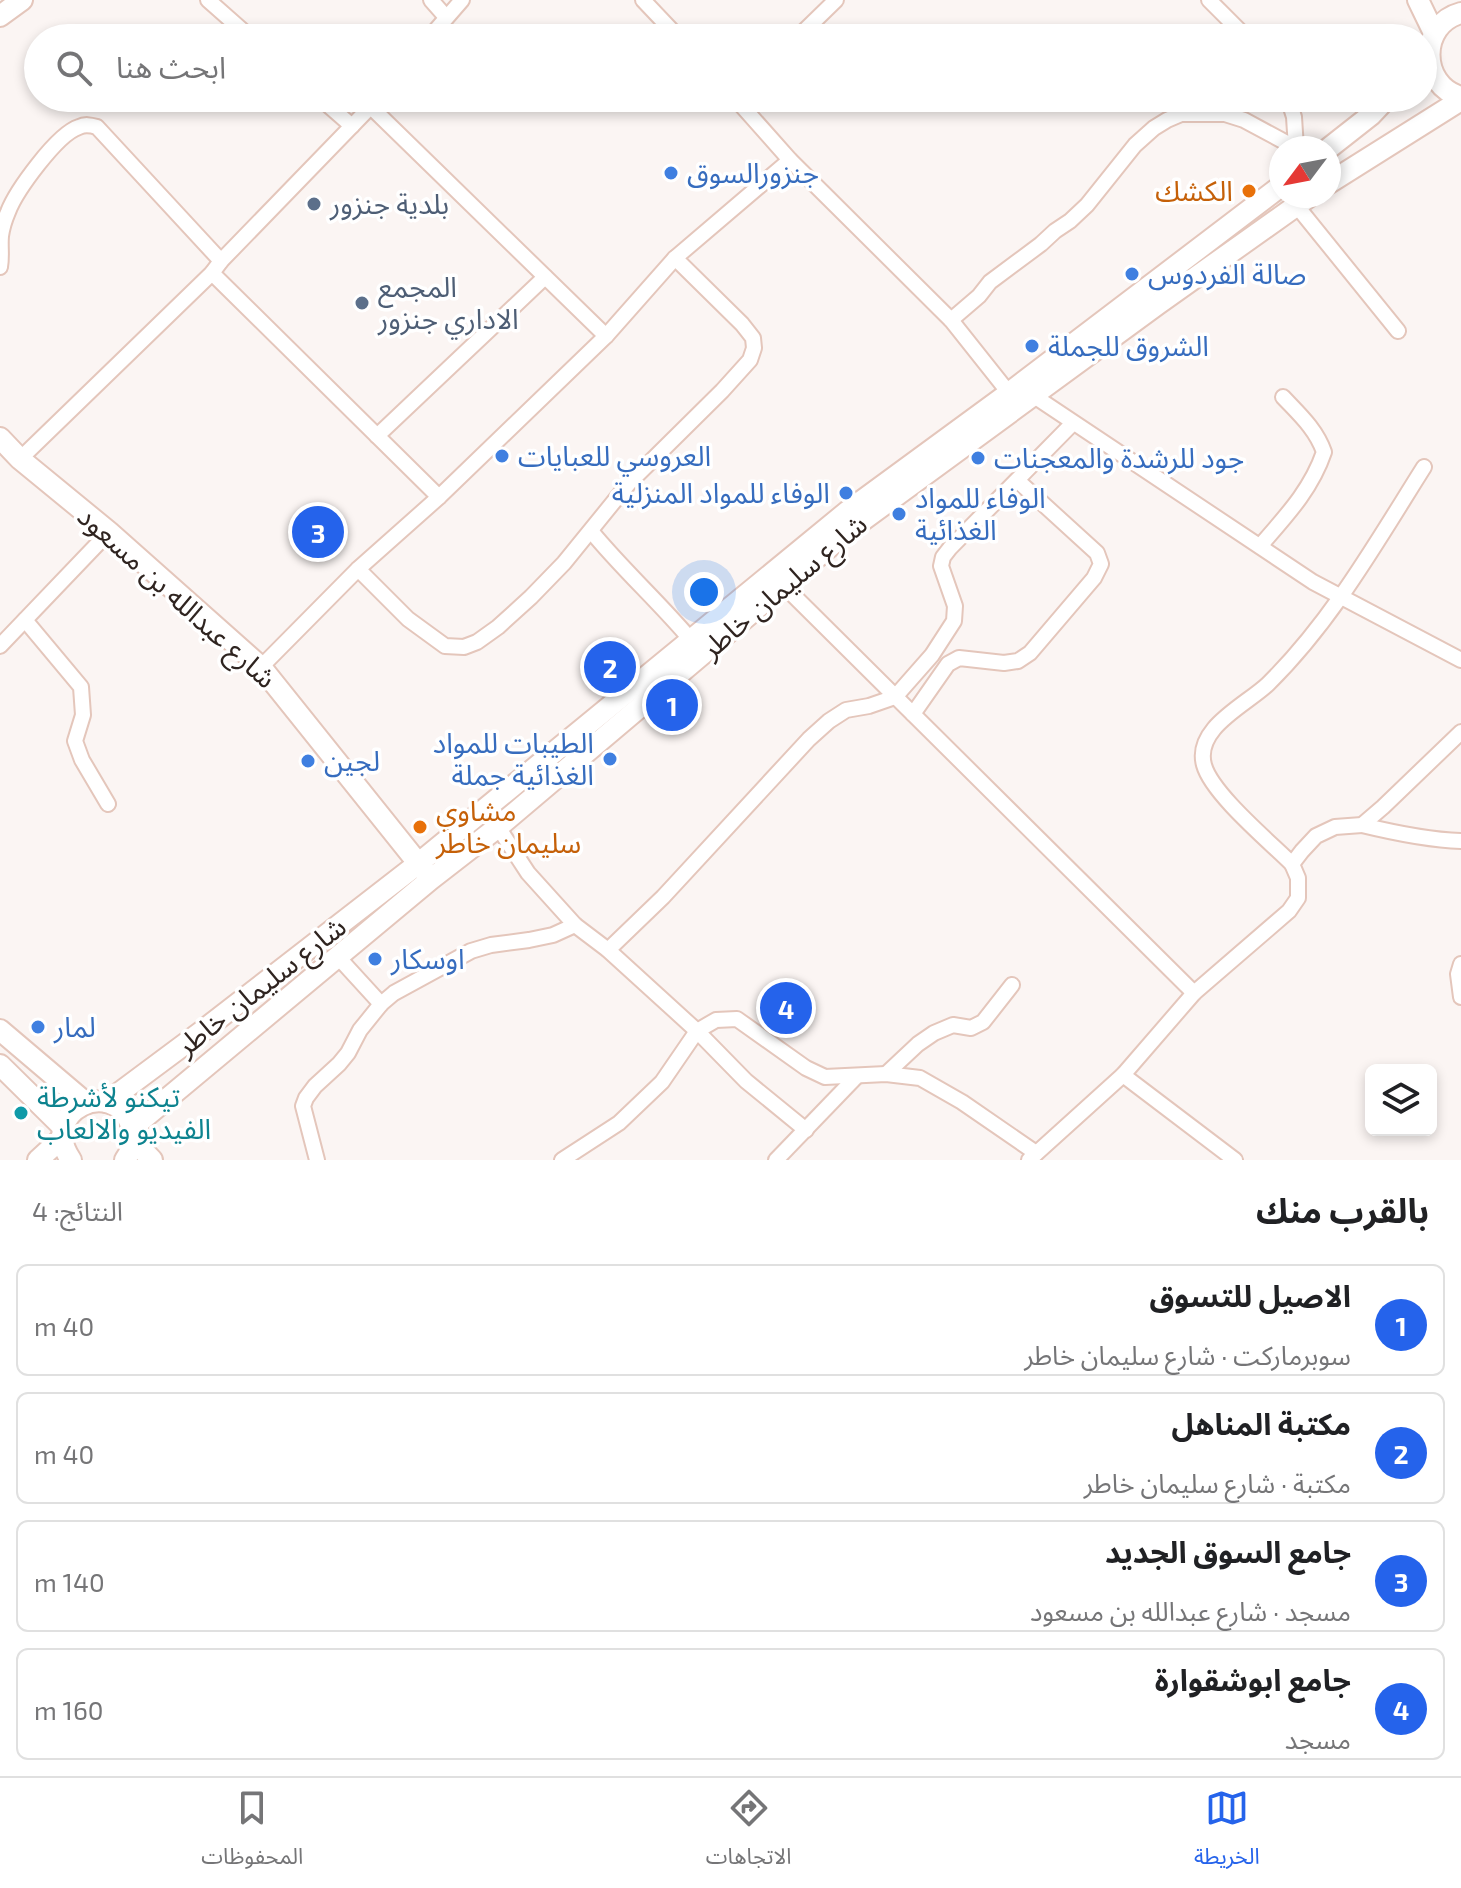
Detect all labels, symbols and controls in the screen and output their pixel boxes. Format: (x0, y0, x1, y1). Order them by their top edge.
search box (24, 24, 1437, 112)
icon: search (52, 46, 96, 90)
text: ابحث هنا (116, 48, 226, 84)
north arrow (1269, 136, 1341, 208)
place label: جنزورالسوق (687, 155, 819, 190)
marker: جنزورالسوق (662, 164, 680, 182)
place label: الكشك (1155, 173, 1233, 207)
marker: الكشك (1240, 182, 1258, 200)
place label: بلدية جنزور (329, 186, 449, 221)
marker: بلدية جنزور (305, 195, 323, 213)
place label: صالة الفردوس (1148, 256, 1306, 291)
marker: صالة الفردوس (1123, 265, 1141, 283)
place label: المجمع الاداري جنزور (377, 269, 519, 340)
marker: المجمع الاداري جنزور (353, 294, 371, 312)
place label: الشروق للجملة (1048, 328, 1209, 363)
marker: الشروق للجملة (1023, 337, 1041, 355)
place label: العروسي للعبايات (518, 438, 711, 477)
place label: جود للرشدة والمعجنات (994, 440, 1244, 475)
marker: العروسي للعبايات (493, 447, 511, 465)
marker: جود للرشدة والمعجنات (969, 449, 987, 467)
place label: الوفاء للمواد المنزلية (612, 475, 830, 510)
place label: الوفاء للمواد الغذائية (915, 480, 1046, 546)
marker: الوفاء للمواد المنزلية (837, 484, 855, 502)
street label: شارع عبدالله بن مسعود (68, 498, 284, 698)
pin: 3 (292, 502, 344, 562)
marker: الوفاء للمواد الغذائية (890, 505, 908, 523)
street label: شارع سليمان خاطر (693, 506, 876, 669)
your location (684, 572, 724, 612)
pin: 2 (584, 637, 636, 697)
pin: 1 (646, 675, 698, 735)
place label: الطيبات للمواد الغذائية جملة (433, 725, 594, 791)
place label: لجين (324, 743, 380, 778)
marker: الطيبات للمواد الغذائية جملة (601, 750, 619, 768)
marker: لجين (299, 752, 317, 770)
place label: مشاوي سليمان خاطر (435, 793, 581, 860)
marker: مشاوي سليمان خاطر (411, 818, 429, 836)
street label: شارع سليمان خاطر (168, 908, 355, 1067)
place label: اوسكار (390, 941, 465, 976)
marker: اوسكار (366, 950, 384, 968)
pin: 4 (760, 978, 812, 1038)
place label: لمار (53, 1009, 96, 1044)
marker: لمار (29, 1018, 47, 1036)
map controls (1365, 1064, 1437, 1136)
button: layers (1365, 1064, 1437, 1136)
place label: تيكنو لأشرطة الفيديو والالعاب (37, 1079, 211, 1146)
marker: تيكنو لأشرطة الفيديو والالعاب (12, 1104, 30, 1122)
text: بالقرب منك (1256, 1189, 1429, 1230)
text: النتائج: 4 (32, 1195, 123, 1226)
text: الاصيل للتسوق (1149, 1277, 1351, 1313)
text: 40 m (34, 1310, 94, 1341)
text: 1 (1395, 1310, 1407, 1341)
text: سوبرماركت · شارع سليمان خاطر (1024, 1339, 1351, 1370)
text: مكتبة المناهل (1172, 1405, 1351, 1441)
text: 40 m (34, 1438, 94, 1469)
text: 2 (1393, 1438, 1409, 1469)
text: مكتبة · شارع سليمان خاطر (1084, 1467, 1351, 1498)
text: جامع السوق الجديد (1105, 1533, 1351, 1569)
text: 140 m (34, 1566, 105, 1597)
text: 3 (1394, 1566, 1408, 1597)
text: مسجد · شارع عبدالله بن مسعود (1030, 1595, 1351, 1626)
text: جامع ابوشقوارة (1155, 1661, 1351, 1697)
text: 160 m (34, 1694, 104, 1725)
text: 4 (1393, 1694, 1409, 1725)
text: مسجد (1285, 1723, 1351, 1754)
tab: المحفوظات (201, 1786, 303, 1880)
tab: الاتجاهات (706, 1786, 792, 1880)
tab: الخريطة (1194, 1786, 1260, 1880)

